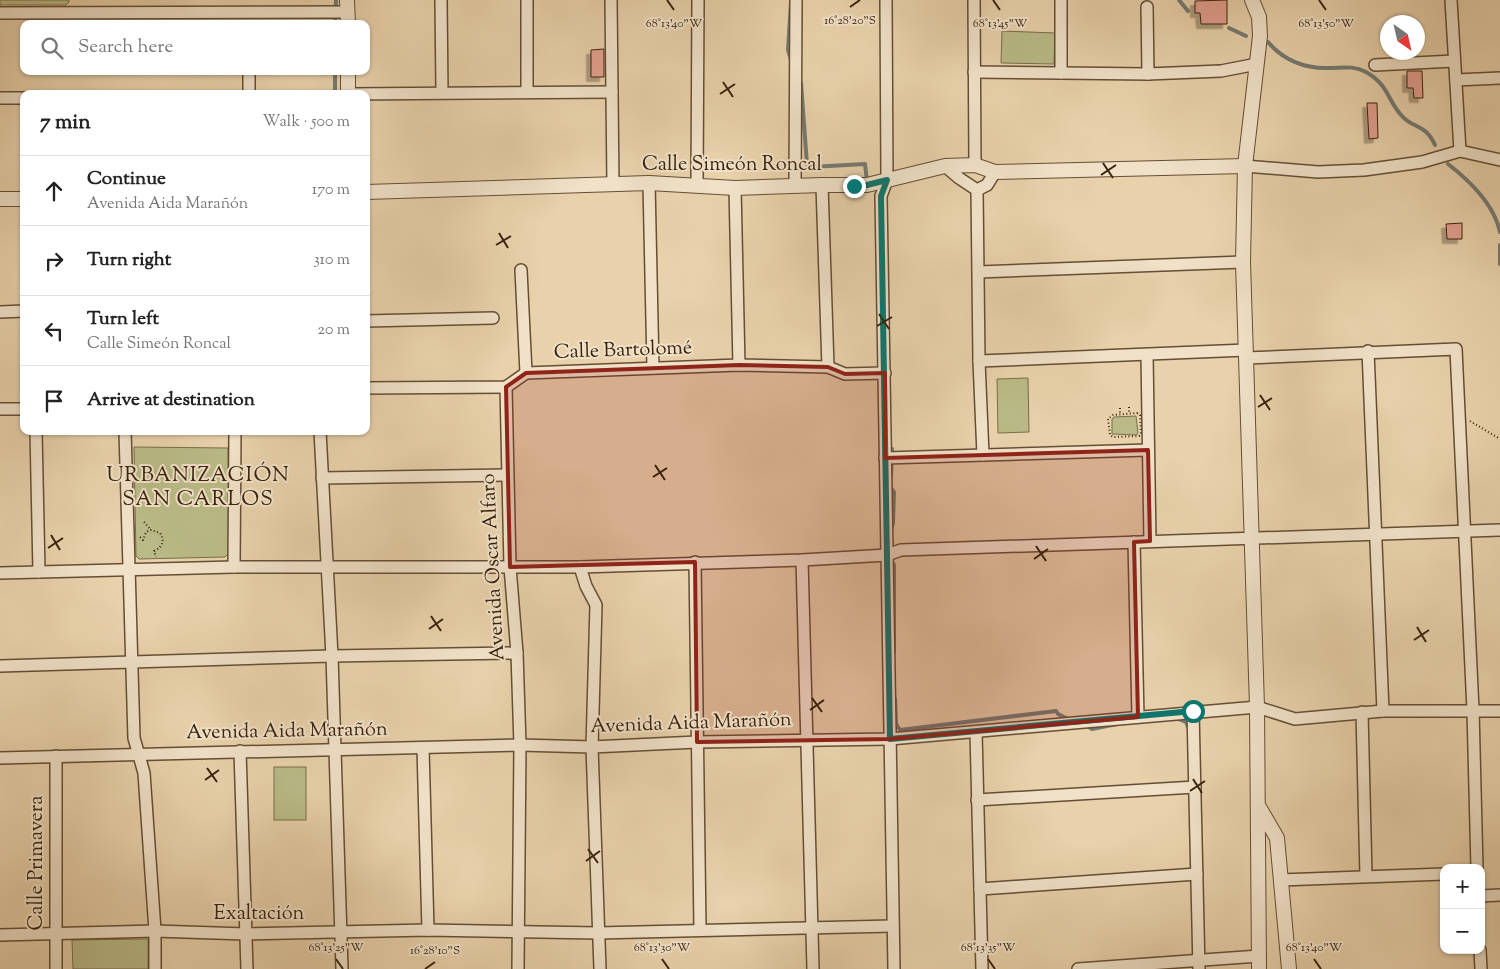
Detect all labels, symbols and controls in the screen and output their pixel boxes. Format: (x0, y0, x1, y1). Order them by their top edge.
text: 16°28'20"S (824, 12, 876, 30)
text: 68°13'40"W (646, 15, 703, 33)
text: 68°13'45"W (973, 15, 1028, 33)
text: 68°13'50"W (1298, 15, 1354, 33)
north arrow (1380, 15, 1425, 60)
search box (20, 20, 370, 75)
icon: search (38, 34, 66, 62)
text: Search here (78, 34, 173, 61)
text: 7 min (40, 108, 91, 138)
text: Walk · 500 m (263, 111, 350, 134)
street label: Calle Simeón Roncal (642, 151, 822, 180)
text: Continue (87, 166, 166, 193)
route end (843, 175, 866, 198)
icon: ahead (40, 177, 68, 205)
text: 170 m (312, 179, 350, 202)
text: Avenida Aida Marañón (87, 193, 248, 216)
icon: right (40, 247, 68, 275)
text: Turn right (87, 247, 171, 274)
text: 310 m (313, 249, 350, 272)
text: Turn left (87, 306, 159, 333)
icon: left (40, 317, 68, 345)
text: 20 m (317, 319, 350, 342)
text: Calle Simeón Roncal (87, 333, 231, 356)
street label: Calle Bartolomé (553, 334, 693, 368)
icon: arrive (40, 387, 68, 415)
text: Arrive at destination (87, 387, 255, 414)
district label: URBANIZACIÓN SAN CARLOS (106, 461, 290, 515)
street label: Avenida Oscar Alfaro (475, 473, 513, 661)
route start (1182, 700, 1205, 723)
street label: Avenida Aida Marañón (590, 706, 792, 742)
street label: Avenida Aida Marañón (186, 716, 388, 748)
street label: Calle Primavera (23, 795, 52, 931)
map controls (1440, 864, 1485, 954)
button: + (1440, 864, 1485, 909)
street label: Exaltación (214, 900, 305, 929)
button: − (1440, 909, 1485, 954)
text: 68°13'25"W (308, 939, 364, 957)
text: 68°13'30"W (634, 939, 691, 957)
text: 68°13'35"W (961, 939, 1016, 957)
text: 68°13'40"W (1286, 939, 1343, 957)
text: 16°28'10"S (410, 942, 460, 960)

